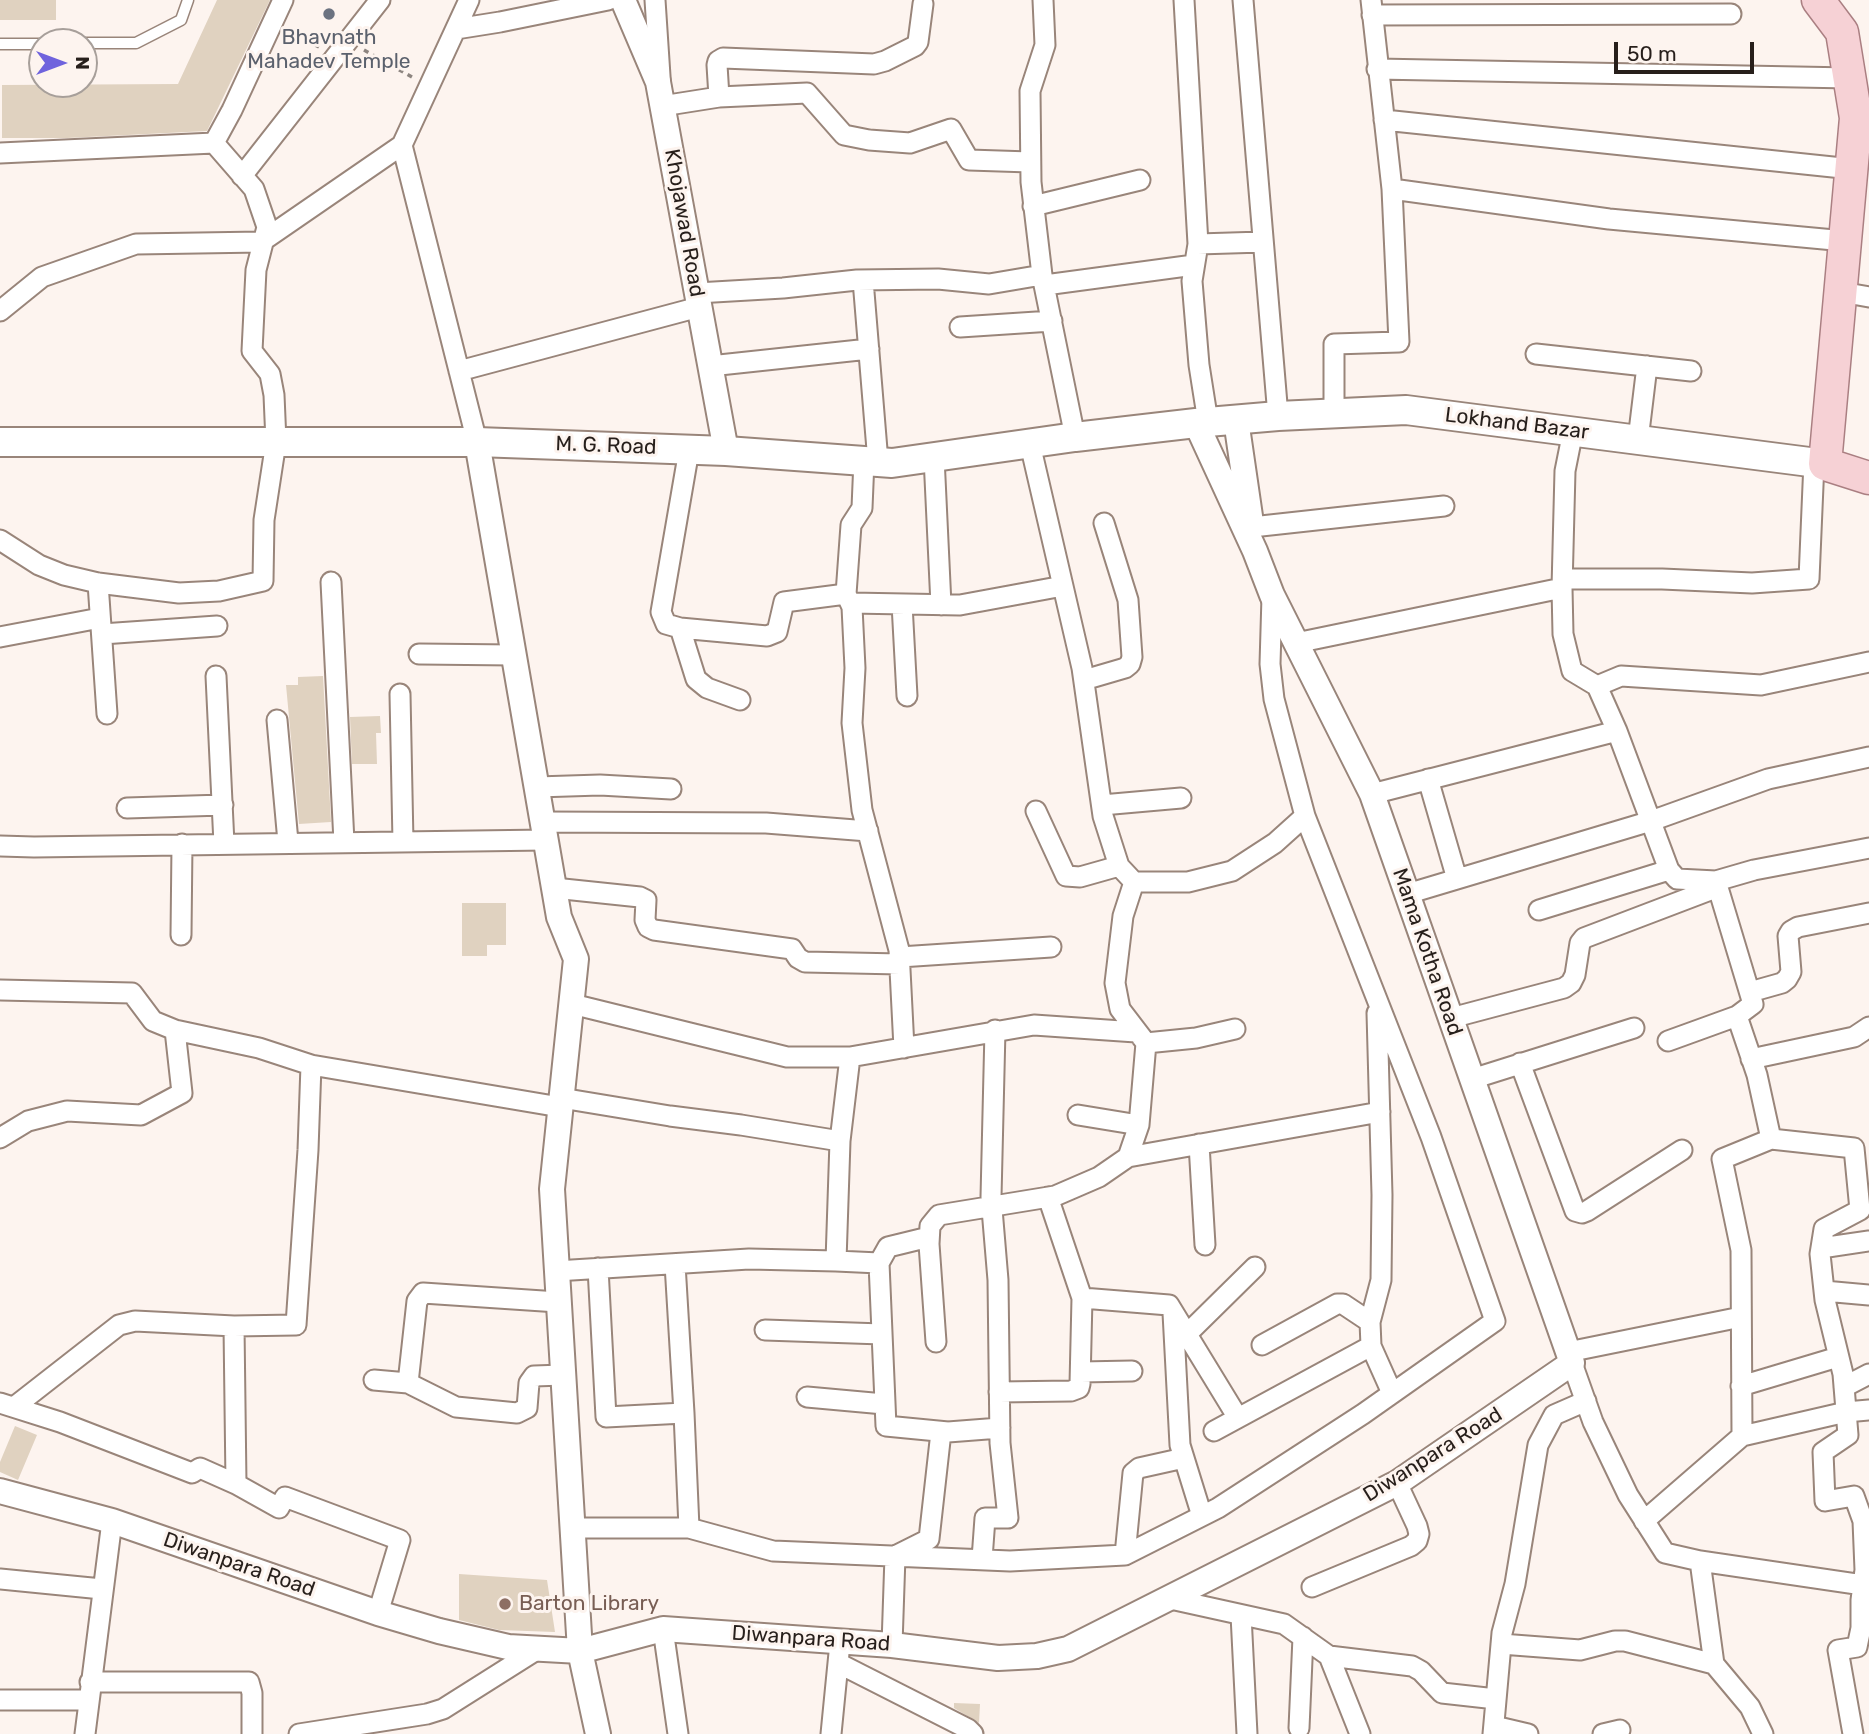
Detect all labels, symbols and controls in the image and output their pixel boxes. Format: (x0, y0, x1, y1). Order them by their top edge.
marker: Bhavnath Mahadev Temple (321, 6, 337, 22)
place label: Bhavnath Mahadev Temple (247, 25, 411, 75)
north arrow (28, 28, 98, 98)
scale bar (1617, 28, 1757, 72)
text: 50 m (1627, 41, 1677, 66)
text: N (71, 56, 94, 70)
street label: Khojawad Road (659, 147, 709, 299)
street label: Lokhand Bazar (1443, 403, 1591, 445)
street label: M. G. Road (555, 432, 657, 460)
street label: Mama Kotha Road (1387, 865, 1467, 1039)
street label: Diwanpara Road (1359, 1402, 1507, 1508)
street label: Diwanpara Road (160, 1527, 318, 1603)
place label: Barton Library (519, 1591, 659, 1617)
marker: Barton Library (497, 1596, 513, 1612)
street label: Diwanpara Road (731, 1621, 891, 1657)

